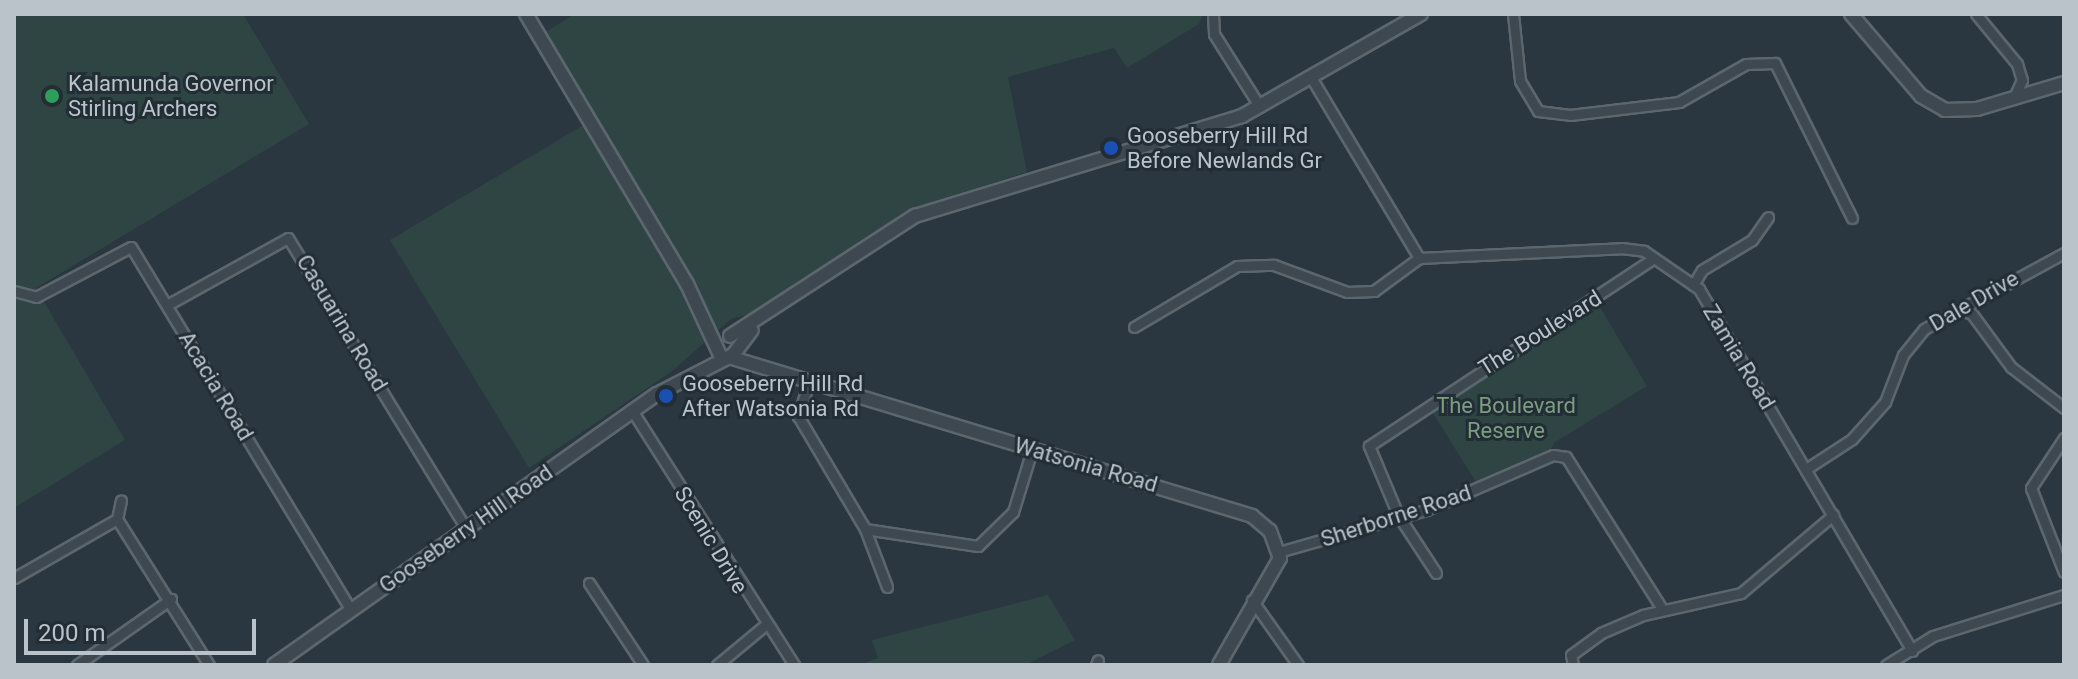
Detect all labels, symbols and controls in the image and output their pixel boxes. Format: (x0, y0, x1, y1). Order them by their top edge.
place label: Kalamunda Governor Stirling Archers (68, 70, 274, 122)
marker: Kalamunda Governor Stirling Archers (43, 87, 61, 105)
place label: Gooseberry Hill Rd Before Newlands Gr (1127, 122, 1322, 174)
marker: Gooseberry Hill Rd Before Newlands Gr (1102, 139, 1120, 157)
street label: Casuarina Road (291, 250, 393, 396)
street label: Dale Drive (1925, 265, 2023, 337)
street label: The Boulevard (1474, 285, 1606, 381)
street label: Zamia Road (1697, 300, 1781, 414)
street label: Acacia Road (173, 327, 259, 445)
place label: Gooseberry Hill Rd After Watsonia Rd (682, 370, 863, 422)
marker: Gooseberry Hill Rd After Watsonia Rd (657, 387, 675, 405)
park label: The Boulevard Reserve (1436, 392, 1576, 444)
street label: Watsonia Road (1011, 432, 1161, 498)
street label: Gooseberry Hill Road (374, 459, 558, 599)
street label: Sherborne Road (1318, 479, 1474, 553)
street label: Scenic Drive (669, 482, 753, 598)
scale bar (28, 603, 260, 653)
text: 200 m (38, 619, 105, 647)

